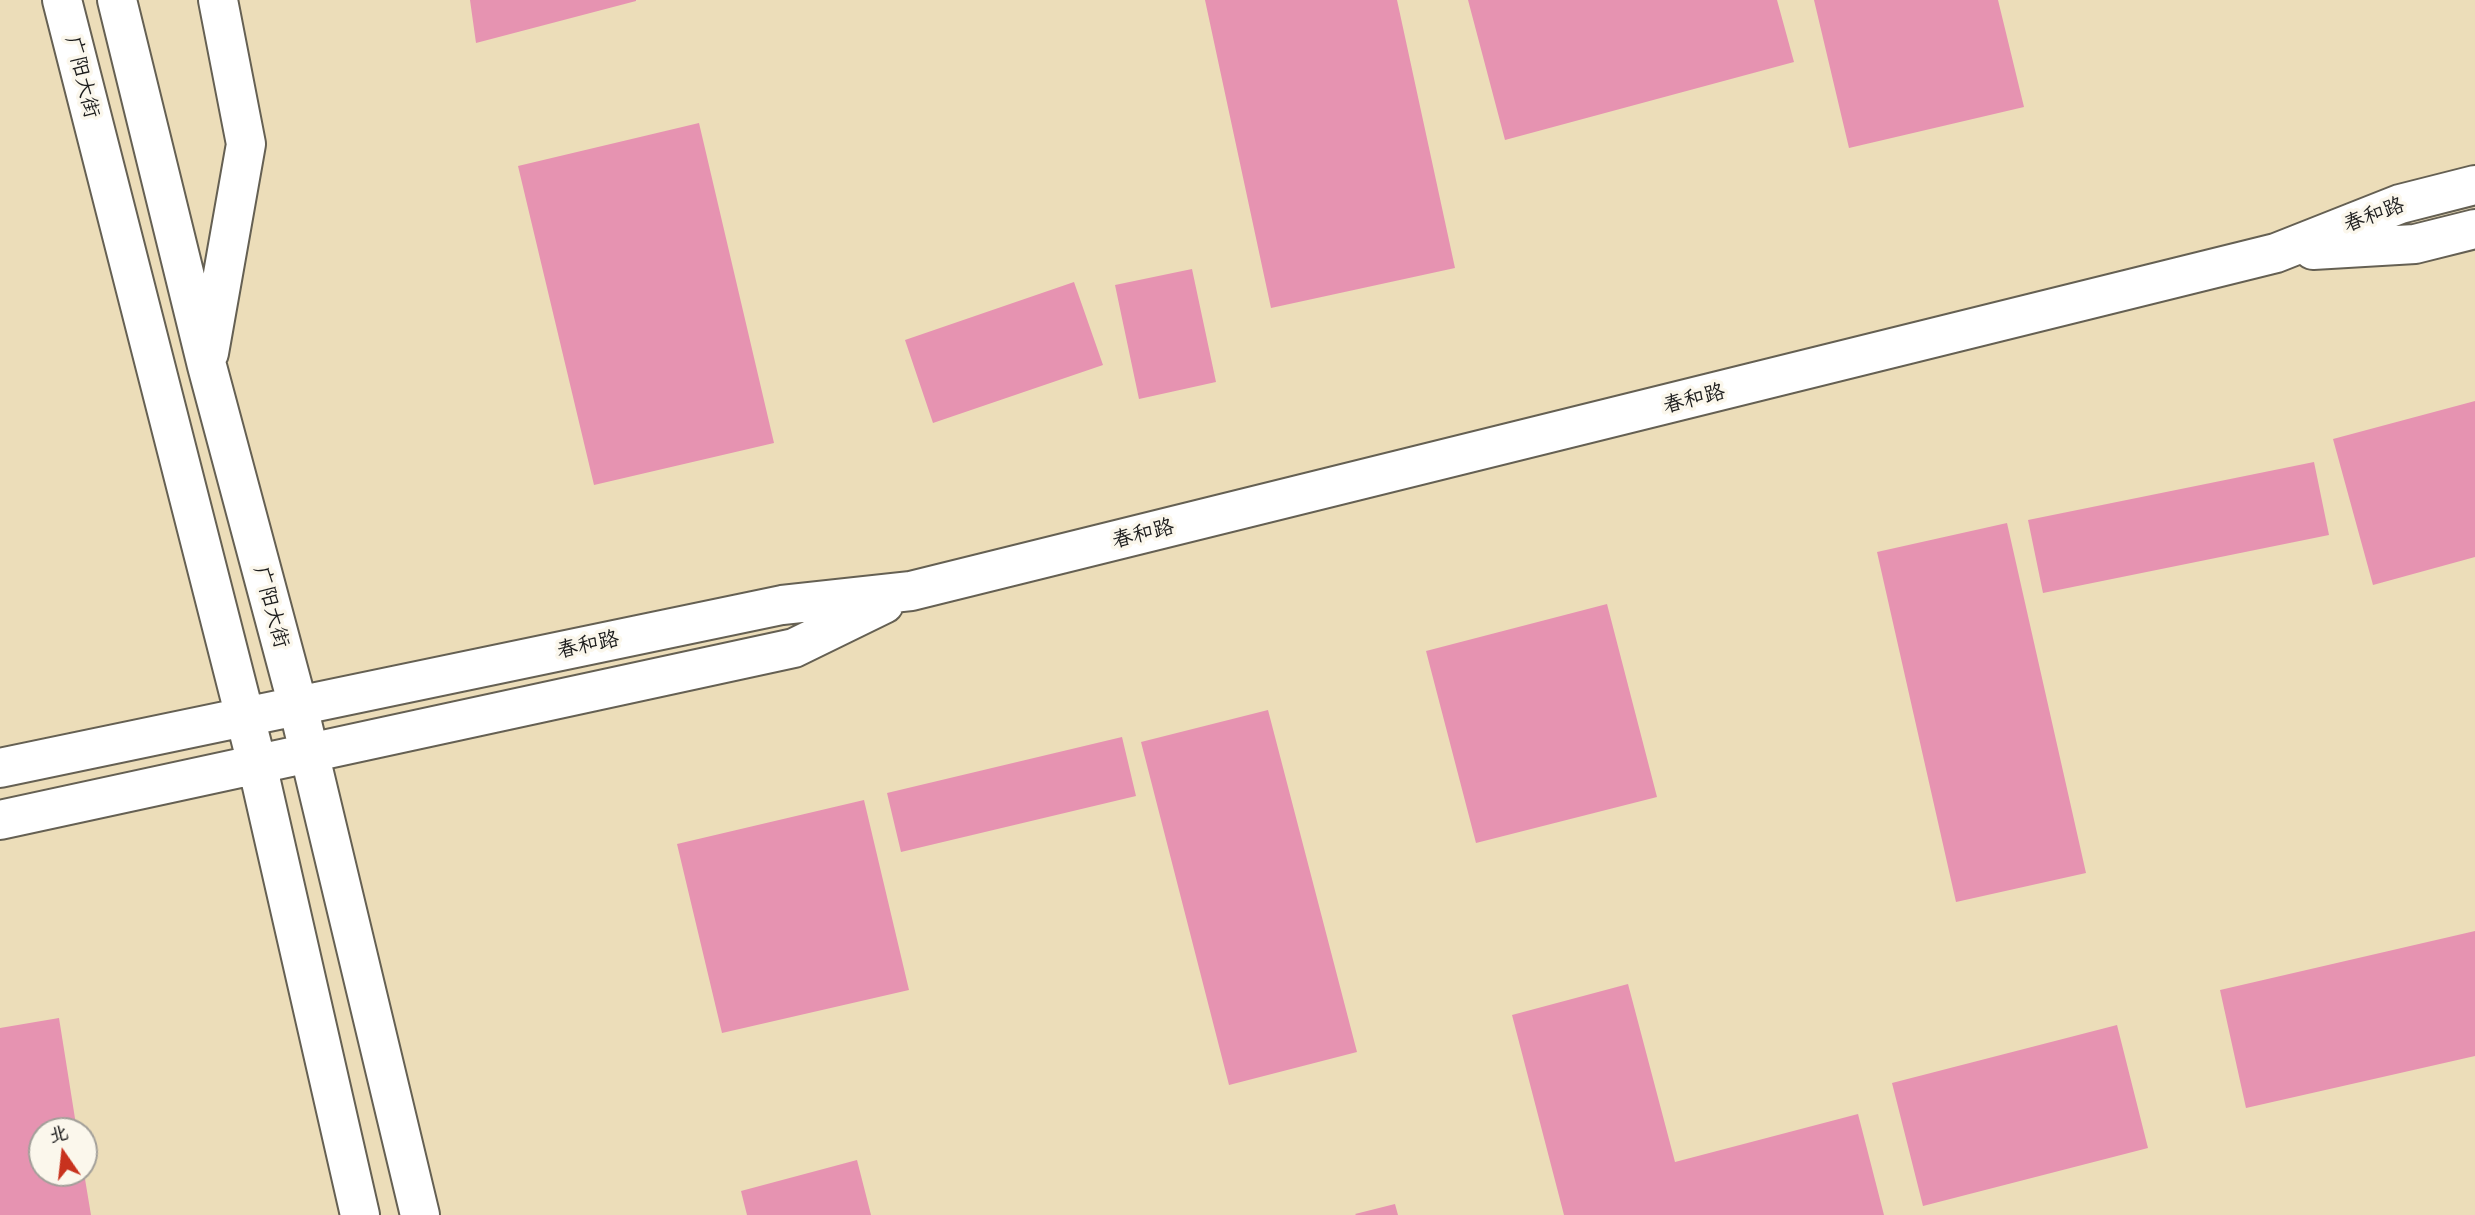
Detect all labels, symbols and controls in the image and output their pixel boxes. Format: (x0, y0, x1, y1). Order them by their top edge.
street label: 广阳大街 (60, 33, 104, 121)
street label: 春和路 (2340, 192, 2408, 238)
street label: 春和路 (1660, 379, 1728, 419)
street label: 春和路 (1109, 514, 1177, 554)
street label: 广阳大街 (248, 563, 294, 651)
street label: 春和路 (555, 626, 621, 664)
north arrow (28, 1117, 98, 1187)
text: 北 (46, 1120, 71, 1148)

